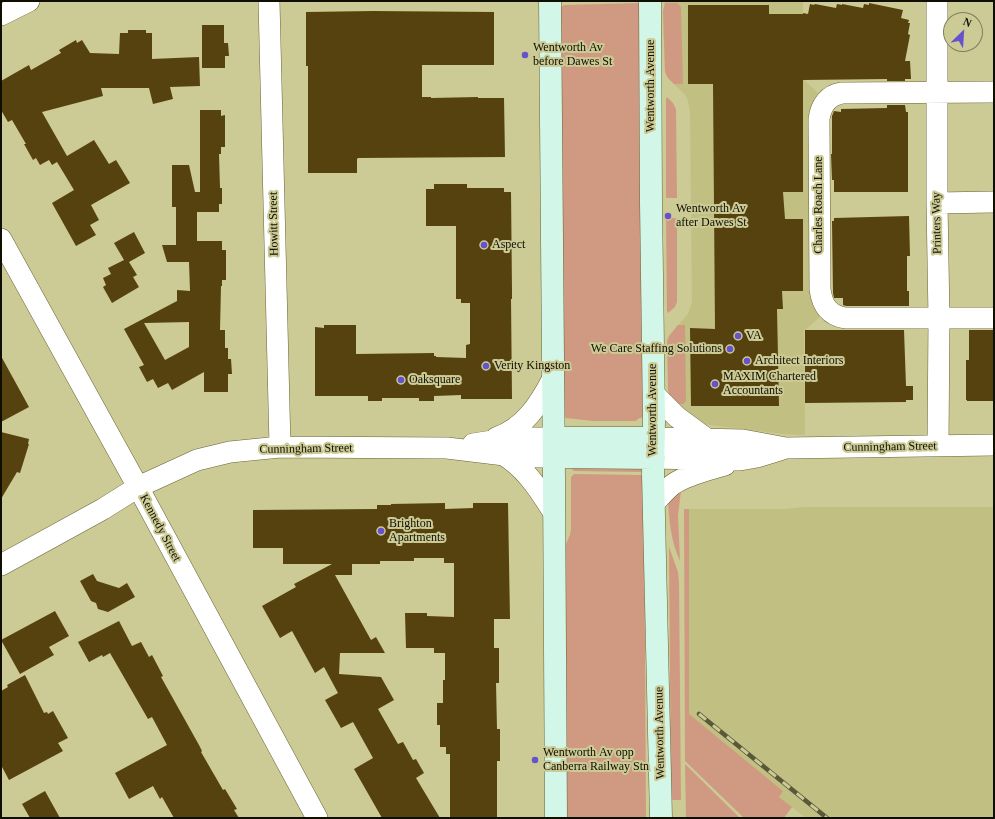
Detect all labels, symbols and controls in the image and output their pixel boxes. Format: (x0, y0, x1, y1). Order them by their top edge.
north arrow (943, 12, 983, 52)
text: N (962, 15, 974, 29)
street label: Wentworth Avenue (644, 40, 658, 132)
place label: Wentworth Av before Dawes St (533, 41, 612, 69)
marker: Wentworth Av before Dawes St (520, 50, 530, 60)
street label: Charles Roach Lane (812, 156, 826, 254)
street label: Howitt Street (266, 192, 282, 256)
street label: Printers Way (929, 192, 945, 254)
place label: Wentworth Av after Dawes St (676, 202, 747, 230)
marker: Wentworth Av after Dawes St (663, 211, 673, 221)
place label: Aspect (492, 238, 525, 252)
marker: Aspect (479, 240, 489, 250)
place label: VA (746, 329, 762, 343)
marker: VA (733, 331, 743, 341)
place label: We Care Staffing Solutions (591, 342, 722, 356)
marker: We Care Staffing Solutions (725, 344, 735, 354)
place label: Architect Interiors (755, 354, 843, 368)
marker: Architect Interiors (742, 356, 752, 366)
place label: Verity Kingston (494, 359, 570, 373)
marker: Verity Kingston (481, 361, 491, 371)
street label: Wentworth Avenue (646, 364, 660, 456)
place label: MAXIM Chartered Accountants (723, 370, 816, 398)
place label: Oaksquare (409, 373, 460, 387)
marker: Oaksquare (396, 375, 406, 385)
marker: MAXIM Chartered Accountants (710, 379, 720, 389)
street label: Cunningham Street (843, 439, 937, 455)
street label: Cunningham Street (259, 441, 353, 457)
street label: Kennedy Street (136, 492, 184, 564)
place label: Brighton Apartments (389, 517, 445, 545)
marker: Brighton Apartments (376, 526, 386, 536)
street label: Wentworth Avenue (652, 687, 668, 779)
place label: Wentworth Av opp Canberra Railway Stn (543, 746, 649, 774)
marker: Wentworth Av opp Canberra Railway Stn (530, 755, 540, 765)

